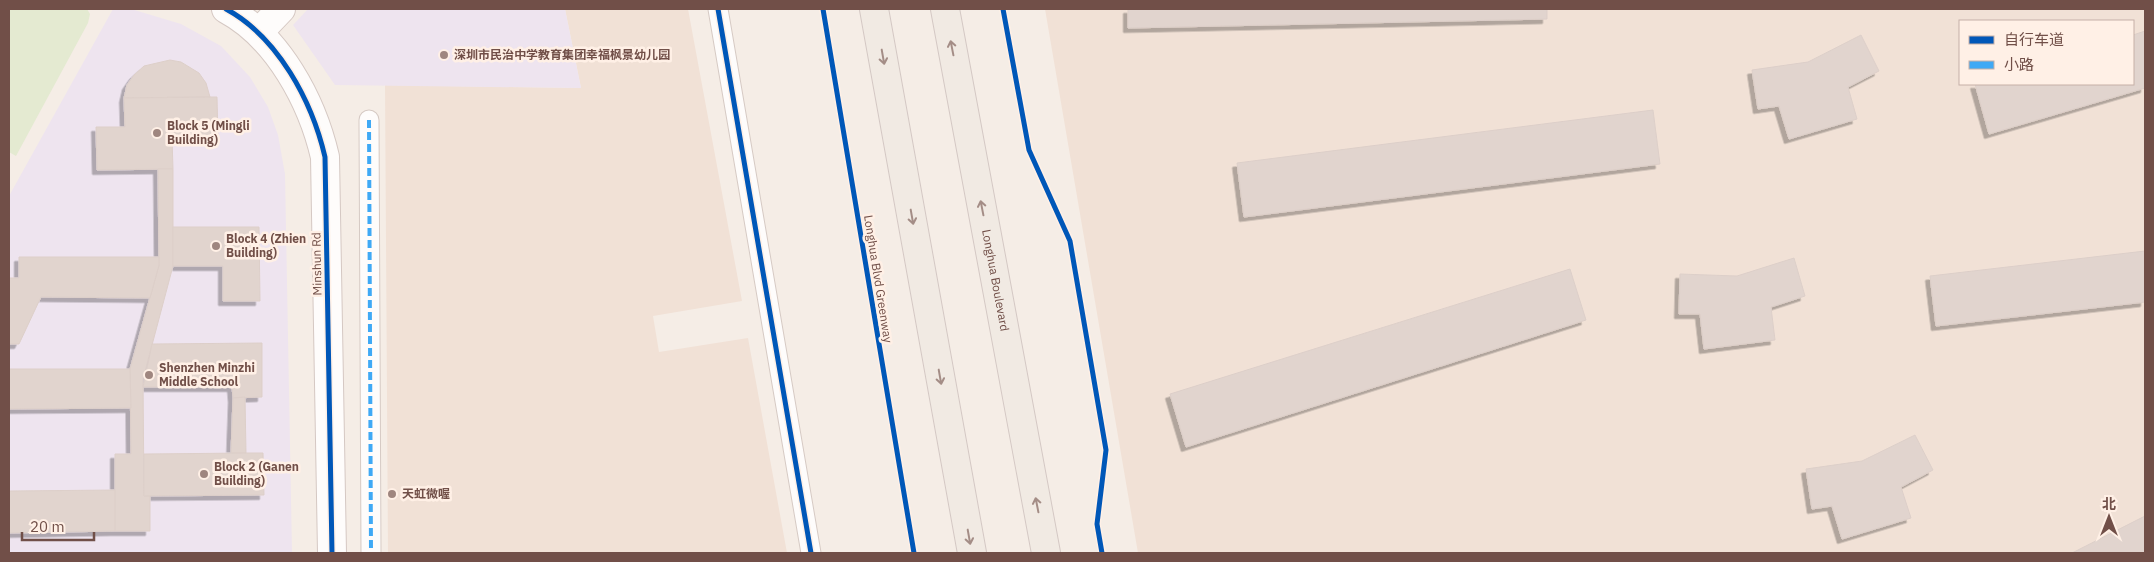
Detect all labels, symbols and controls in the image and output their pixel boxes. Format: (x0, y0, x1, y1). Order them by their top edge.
legend (1959, 20, 2134, 85)
text: 自行车道 (2004, 30, 2064, 49)
one-way arrow (947, 41, 956, 57)
place label: 深圳市民治中学教育集团幸福枫景幼儿园 (454, 47, 670, 62)
one-way arrow (878, 48, 888, 64)
marker: 深圳市民治中学教育集团幸福枫景幼儿园 (438, 49, 450, 61)
text: 小路 (2004, 55, 2034, 74)
place label: Block 5 (Mingli Building) (167, 118, 250, 147)
marker: Block 5 (Mingli Building) (151, 127, 163, 139)
one-way arrow (976, 200, 986, 216)
one-way arrow (907, 208, 917, 224)
street label: Longhua Blvd Greenway (861, 214, 896, 344)
street label: Longhua Boulevard (979, 228, 1013, 332)
place label: Block 4 (Zhien Building) (226, 231, 306, 260)
street label: Minshun Rd (308, 232, 325, 296)
marker: Block 4 (Zhien Building) (210, 240, 222, 252)
place label: Shenzhen Minzhi Middle School (159, 360, 255, 389)
one-way arrow (936, 368, 946, 384)
marker: Shenzhen Minzhi Middle School (143, 369, 155, 381)
place label: Block 2 (Ganen Building) (214, 459, 299, 488)
marker: Block 2 (Ganen Building) (198, 468, 210, 480)
place label: 天虹微喔 (402, 486, 450, 501)
marker: 天虹微喔 (386, 488, 398, 500)
north arrow (2084, 492, 2134, 542)
text: 北 (2102, 495, 2116, 513)
one-way arrow (1032, 498, 1042, 514)
scale bar (22, 510, 95, 542)
text: 20 m (30, 517, 65, 536)
one-way arrow (965, 528, 975, 544)

